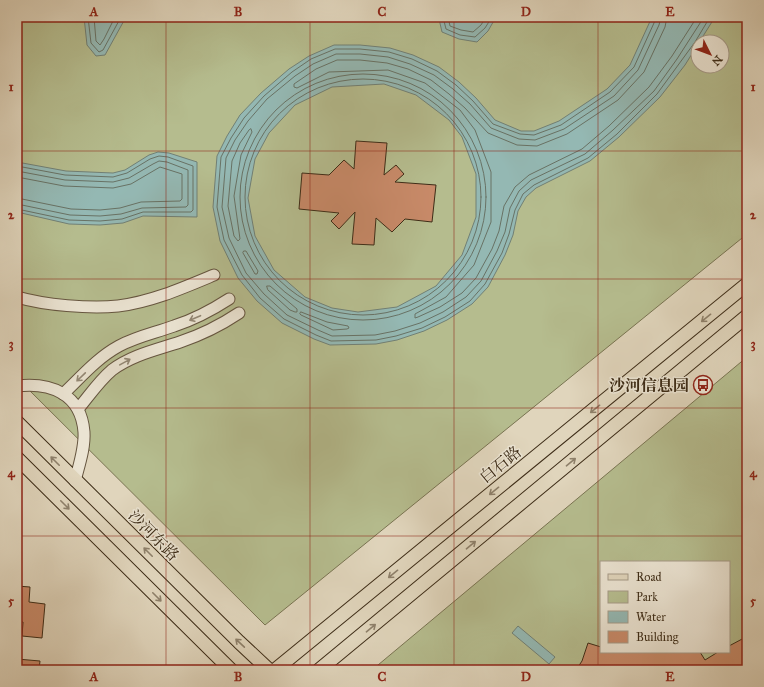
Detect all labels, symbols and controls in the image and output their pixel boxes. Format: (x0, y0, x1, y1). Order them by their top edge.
text: A (89, 4, 99, 20)
text: B (234, 4, 243, 20)
text: C (378, 4, 387, 20)
text: D (521, 4, 531, 20)
text: E (665, 4, 675, 20)
north arrow (690, 34, 730, 74)
text: N (709, 53, 725, 69)
text: 1 (8, 79, 14, 95)
text: 1 (750, 79, 756, 95)
text: 2 (8, 207, 15, 223)
text: 2 (750, 207, 757, 223)
one-way arrow (189, 314, 201, 322)
one-way arrow (701, 314, 712, 323)
text: 3 (8, 336, 14, 352)
text: 3 (750, 336, 756, 352)
one-way arrow (119, 358, 131, 366)
one-way arrow (76, 372, 86, 381)
bus stop icon: 沙河信息园 (692, 374, 714, 396)
place label: 沙河信息园 (609, 376, 689, 395)
one-way arrow (589, 405, 600, 414)
street label: 白石路 (476, 442, 525, 487)
one-way arrow (50, 456, 60, 466)
one-way arrow (566, 457, 577, 466)
text: 4 (7, 465, 15, 481)
text: 4 (749, 465, 757, 481)
one-way arrow (488, 487, 499, 496)
one-way arrow (60, 501, 70, 510)
street label: 沙河东路 (124, 506, 183, 565)
one-way arrow (466, 540, 477, 549)
one-way arrow (143, 547, 153, 557)
legend (600, 561, 730, 653)
one-way arrow (388, 569, 399, 578)
text: Road (636, 570, 662, 584)
text: Park (636, 590, 658, 604)
one-way arrow (152, 592, 162, 602)
text: 5 (8, 593, 15, 609)
text: 5 (750, 593, 757, 609)
text: Water (636, 610, 666, 624)
one-way arrow (366, 623, 377, 632)
text: Building (636, 630, 679, 645)
one-way arrow (235, 638, 245, 648)
text: A (89, 669, 99, 685)
text: B (234, 669, 243, 685)
text: C (378, 669, 387, 685)
text: D (521, 669, 531, 685)
text: E (665, 669, 675, 685)

